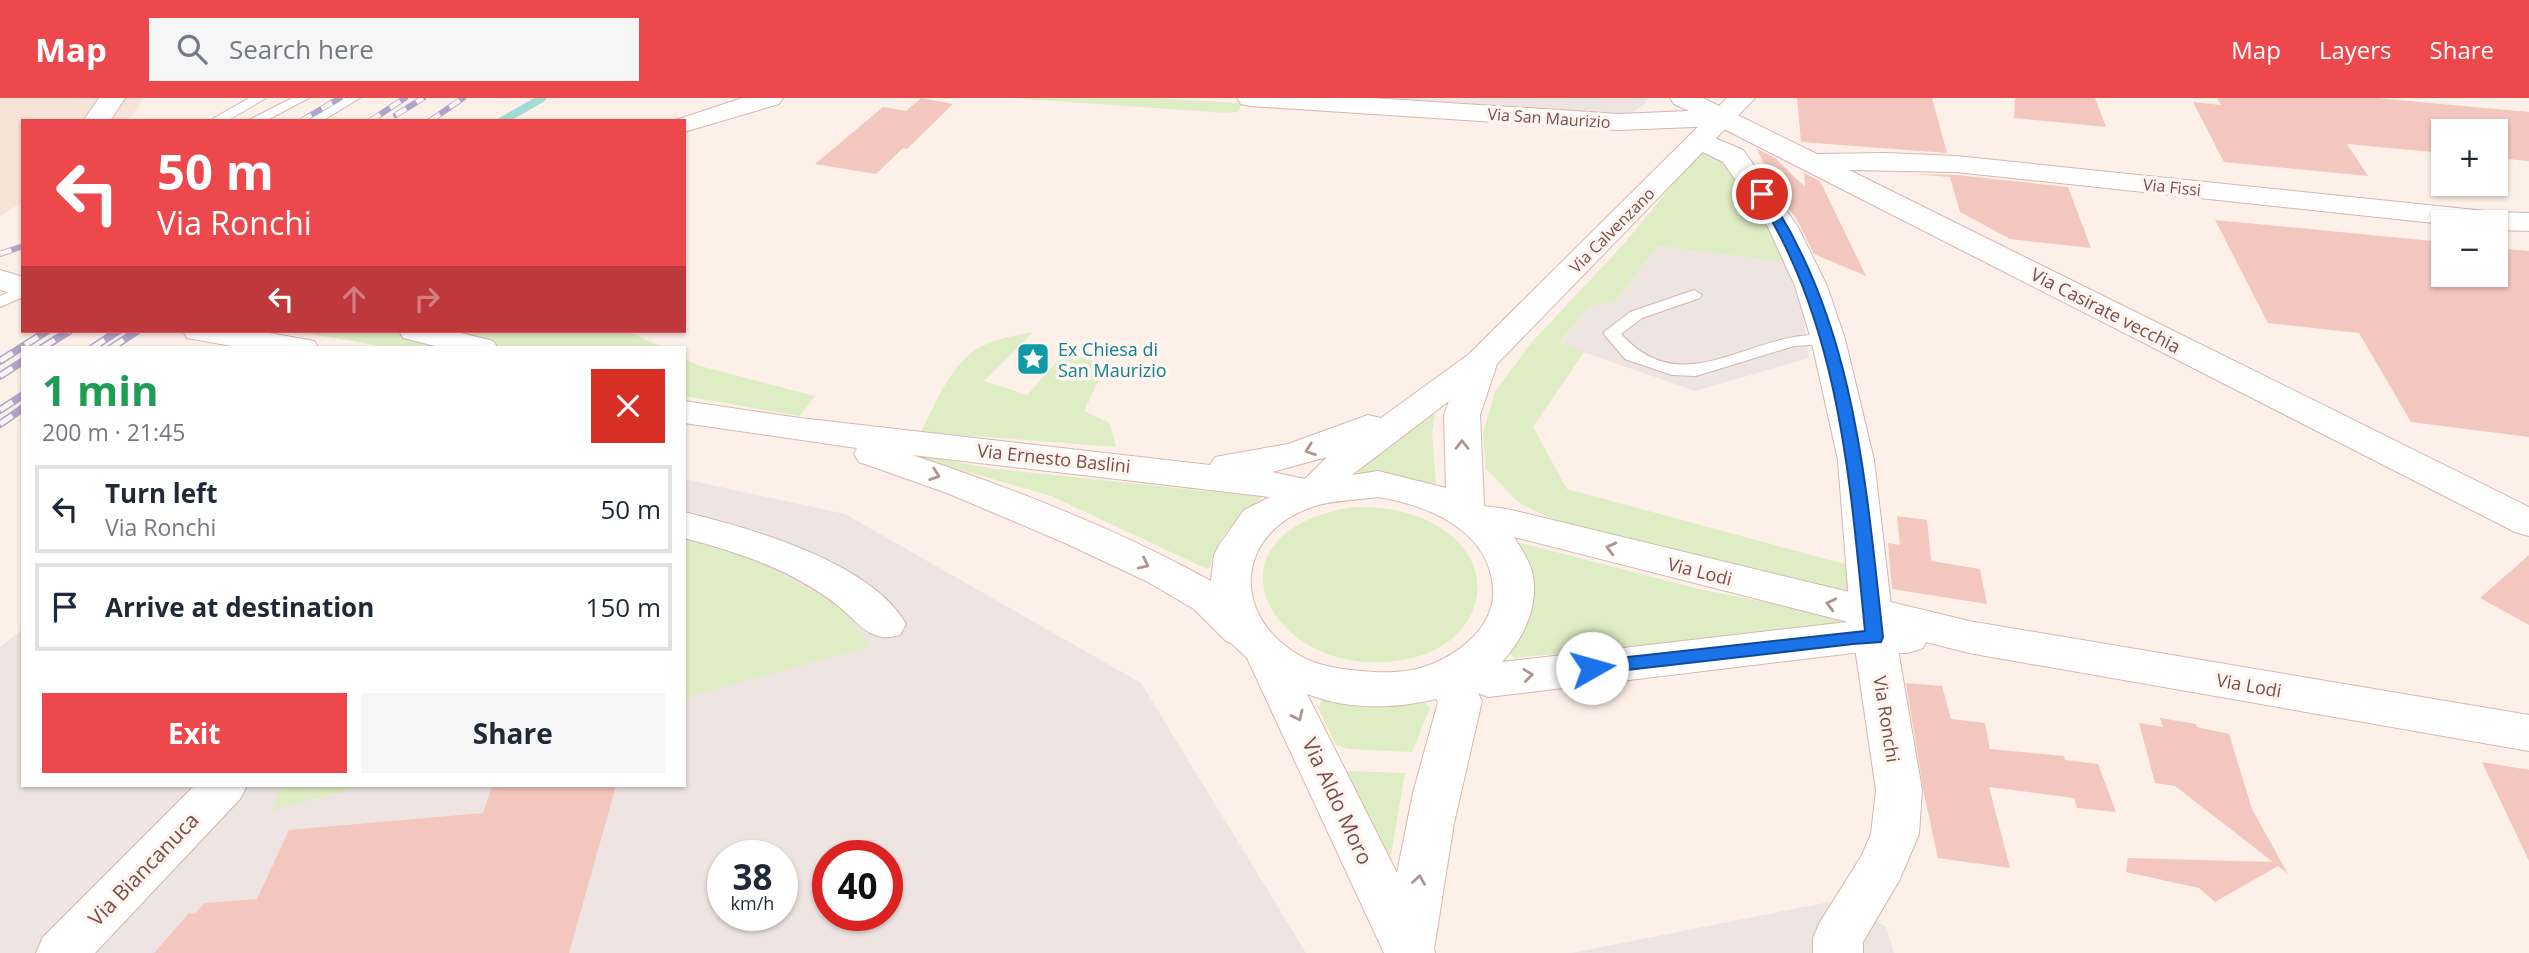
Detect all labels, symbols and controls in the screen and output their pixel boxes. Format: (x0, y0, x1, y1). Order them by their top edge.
search box (149, 18, 639, 81)
text: Map (35, 27, 107, 72)
icon: search (173, 30, 211, 68)
text: Search here (229, 31, 374, 67)
text: Map (2231, 33, 2281, 66)
text: Layers (2319, 33, 2392, 66)
text: Share (2430, 33, 2494, 66)
street label: Via San Maurizio (1487, 103, 1611, 133)
map controls (2431, 119, 2508, 287)
button: + (2431, 119, 2508, 196)
text: 50 m (157, 138, 274, 204)
icon: left (42, 147, 133, 238)
pin (1732, 164, 1792, 224)
street label: Via Fissi (2142, 173, 2202, 201)
icon: arrive (1743, 175, 1781, 213)
street label: Via Calvenzano (1565, 183, 1659, 277)
text: Via Ronchi (157, 201, 312, 244)
button: − (2431, 210, 2508, 287)
street label: Via Casirate vecchia (2027, 262, 2185, 358)
icon: left (262, 280, 300, 318)
icon: ahead (335, 280, 373, 318)
icon: right (408, 280, 446, 318)
place label: Ex Chiesa di San Maurizio (1058, 337, 1167, 382)
place icon: Ex Chiesa di San Maurizio (1014, 340, 1052, 378)
text: 1 min (42, 361, 159, 418)
button: close (591, 369, 665, 443)
text: 200 m · 21:45 (42, 416, 185, 448)
street label: Via Ernesto Baslini (976, 438, 1132, 478)
one-way arrow (1454, 439, 1470, 450)
one-way arrow (1304, 442, 1317, 456)
one-way arrow (928, 467, 940, 481)
text: Turn left (105, 475, 217, 511)
icon: left (46, 490, 84, 528)
text: 50 m (600, 491, 661, 527)
text: Via Ronchi (105, 511, 216, 543)
one-way arrow (1605, 542, 1617, 556)
street label: Via Lodi (1665, 551, 1735, 591)
one-way arrow (1137, 556, 1149, 570)
icon: arrive (46, 588, 84, 626)
text: Arrive at destination (105, 589, 374, 625)
text: 150 m (586, 589, 661, 625)
one-way arrow (1826, 598, 1838, 612)
position arrow (1555, 631, 1629, 705)
street label: Via Lodi (2215, 667, 2283, 703)
one-way arrow (1523, 668, 1534, 683)
street label: Via Ronchi (1868, 674, 1906, 764)
button: Exit (42, 693, 347, 773)
button: Share (361, 693, 665, 773)
one-way arrow (1290, 709, 1304, 721)
street label: Via Aldo Moro (1296, 733, 1380, 869)
street label: Via Biancanuca (82, 806, 204, 932)
speed limit sign: 40 (812, 840, 903, 931)
text: 38 (732, 853, 773, 900)
one-way arrow (1411, 875, 1426, 886)
text: km/h (731, 891, 774, 915)

